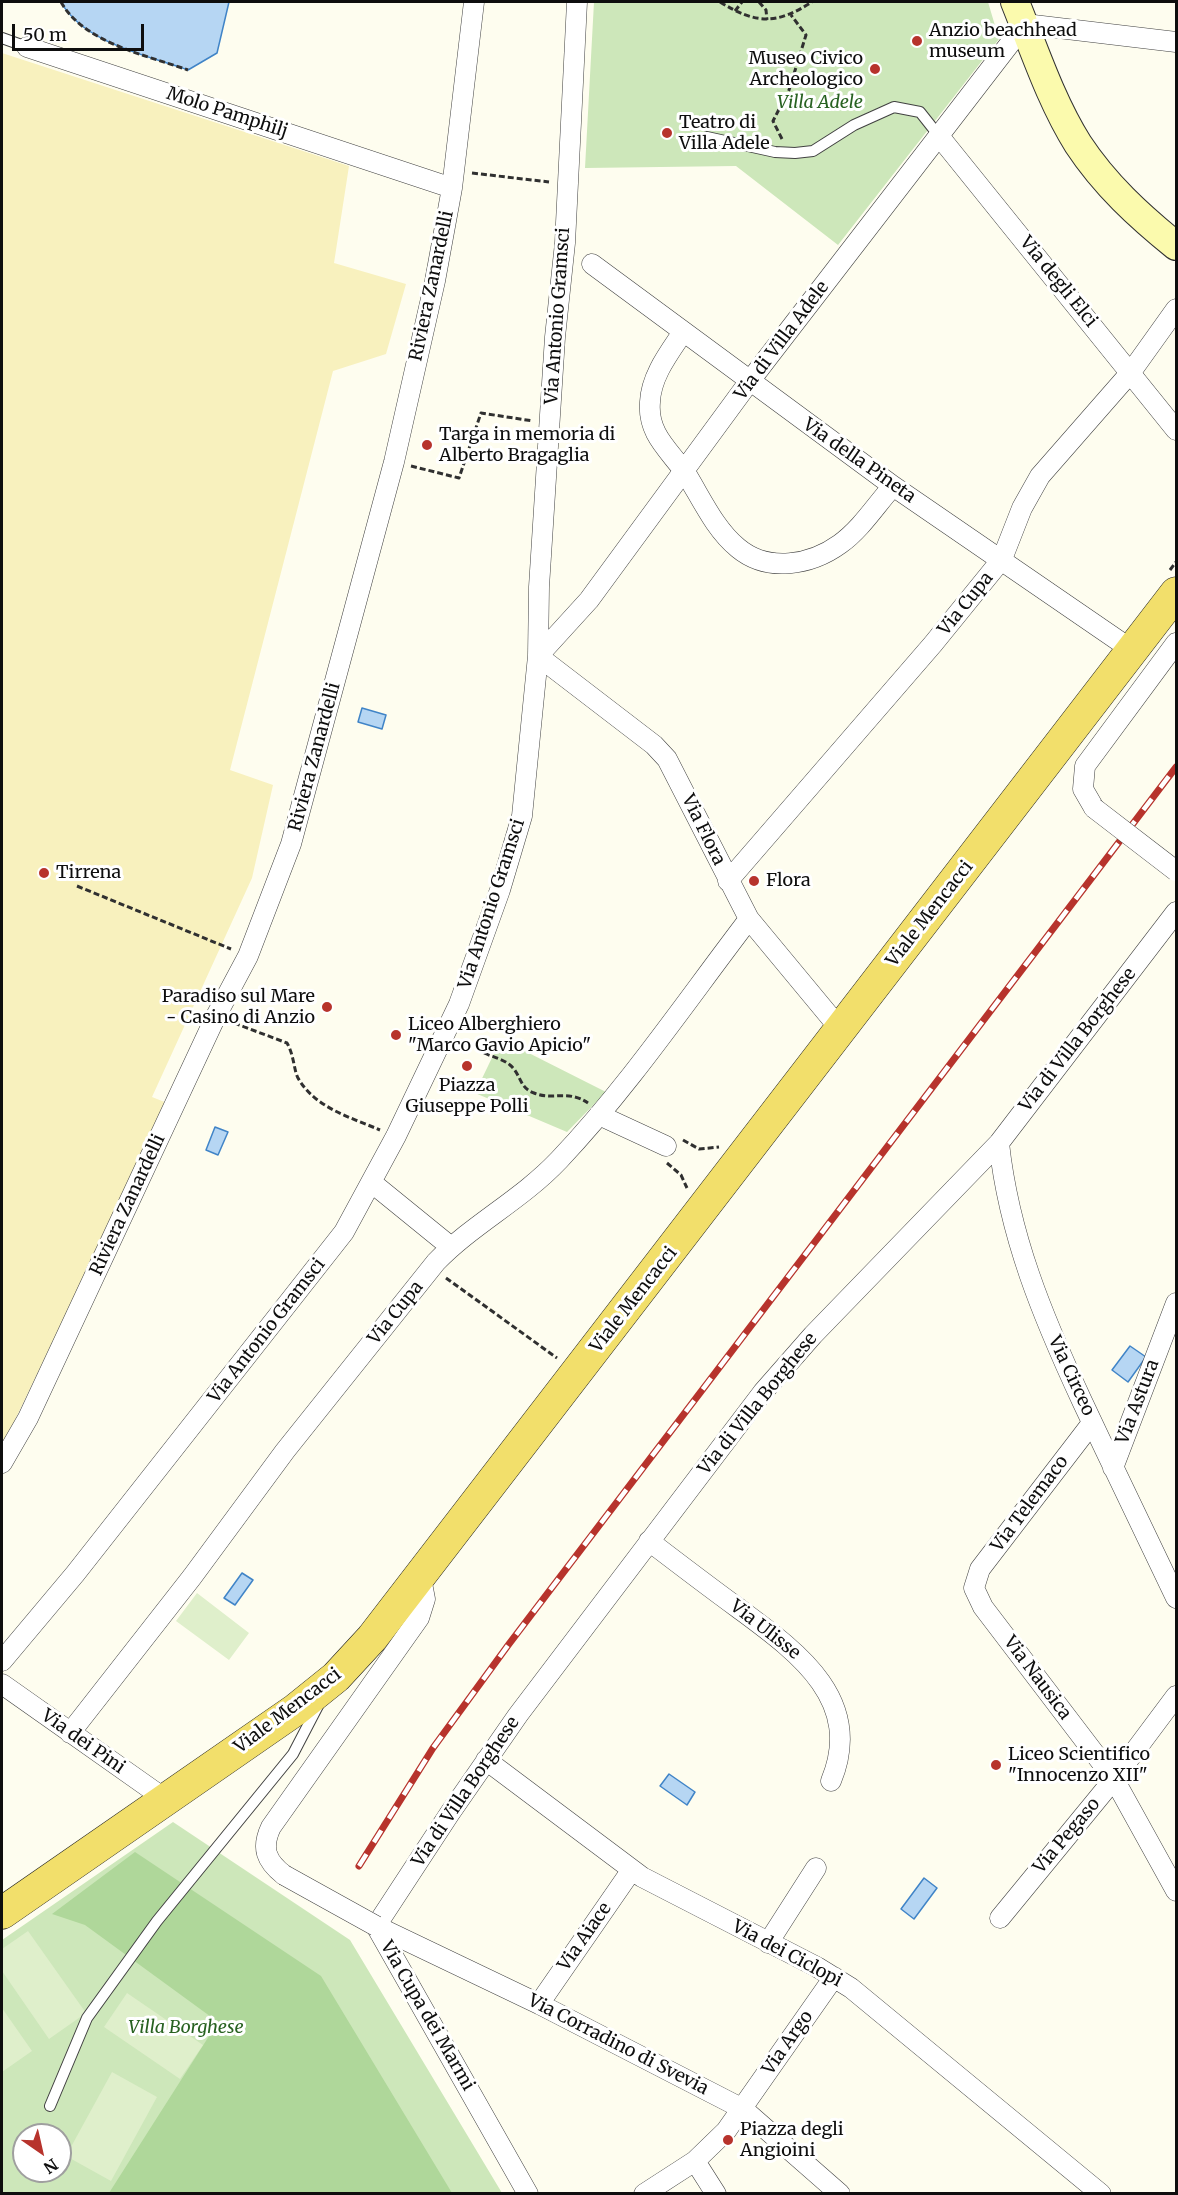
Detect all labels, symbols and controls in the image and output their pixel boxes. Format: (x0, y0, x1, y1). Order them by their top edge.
scale bar (15, 12, 147, 50)
place label: Anzio beachhead museum (929, 20, 1077, 63)
text: 50 m (23, 23, 67, 46)
marker: Anzio beachhead museum (910, 34, 924, 48)
place label: Museo Civico Archeologico (749, 48, 863, 90)
marker: Museo Civico Archeologico (868, 62, 882, 76)
street label: Molo Pamphilj (164, 83, 290, 143)
park label: Villa Adele (777, 92, 863, 114)
place label: Teatro di Villa Adele (679, 112, 770, 154)
marker: Teatro di Villa Adele (660, 126, 674, 140)
street label: Riviera Zanardelli (405, 209, 459, 363)
street label: Via Antonio Gramsci (541, 227, 575, 405)
street label: Via degli Elci (1015, 232, 1101, 332)
street label: Via di Villa Adele (730, 277, 834, 405)
street label: Via della Pineta (799, 414, 919, 508)
place label: Targa in memoria di Alberto Bragaglia (439, 424, 615, 466)
marker: Targa in memoria di Alberto Bragaglia (420, 438, 434, 452)
street label: Via Cupa (934, 568, 998, 640)
street label: Riviera Zanardelli (285, 680, 345, 834)
street label: Via Flora (677, 791, 729, 869)
street label: Via Antonio Gramsci (454, 816, 530, 992)
street label: Viale Mencacci (882, 857, 978, 971)
place label: Tirrena (56, 862, 121, 884)
marker: Tirrena (37, 866, 51, 880)
place label: Flora (766, 870, 811, 892)
marker: Flora (747, 874, 761, 888)
street label: Via di Villa Borghese (1015, 964, 1141, 1116)
place label: Paradiso sul Mare - Casino di Anzio (162, 986, 315, 1028)
marker: Paradiso sul Mare - Casino di Anzio (320, 1000, 334, 1014)
place label: Liceo Alberghiero "Marco Gavio Apicio" (408, 1014, 591, 1056)
marker: Liceo Alberghiero "Marco Gavio Apicio" (389, 1028, 403, 1042)
marker: Piazza Giuseppe Polli (460, 1059, 474, 1073)
place label: Piazza Giuseppe Polli (406, 1075, 528, 1118)
street label: Riviera Zanardelli (86, 1131, 170, 1279)
street label: Viale Mencacci (586, 1243, 682, 1357)
street label: Via Antonio Gramsci (204, 1254, 330, 1408)
street label: Via Cupa (364, 1277, 428, 1349)
street label: Via di Villa Borghese (694, 1329, 822, 1479)
street label: Via Circeo (1043, 1333, 1099, 1419)
street label: Via Astura (1112, 1357, 1164, 1447)
street label: Via Telemaco (987, 1452, 1073, 1556)
street label: Via Ulisse (726, 1596, 804, 1664)
street label: Via Nausica (999, 1632, 1075, 1724)
street label: Viale Mencacci (230, 1664, 346, 1758)
street label: Via dei Pini (37, 1705, 129, 1779)
street label: Via di Villa Borghese (408, 1713, 524, 1871)
place label: Liceo Scientifico "Innocenzo XII" (1008, 1744, 1150, 1786)
marker: Liceo Scientifico "Innocenzo XII" (989, 1758, 1003, 1772)
street label: Via Pegaso (1029, 1794, 1105, 1878)
street label: Via Aiace (554, 1899, 616, 1975)
street label: Via dei Ciclopi (728, 1916, 846, 1992)
street label: Via Cupa dei Marmi (375, 1937, 479, 2095)
street label: Via Corradino di Svevia (524, 1990, 712, 2100)
street label: Via Argo (758, 2007, 818, 2079)
park label: Villa Borghese (128, 2017, 244, 2039)
place label: Piazza degli Angioini (740, 2119, 844, 2162)
north arrow (12, 2123, 72, 2183)
marker: Piazza degli Angioini (721, 2133, 735, 2147)
text: N (40, 2154, 62, 2178)

